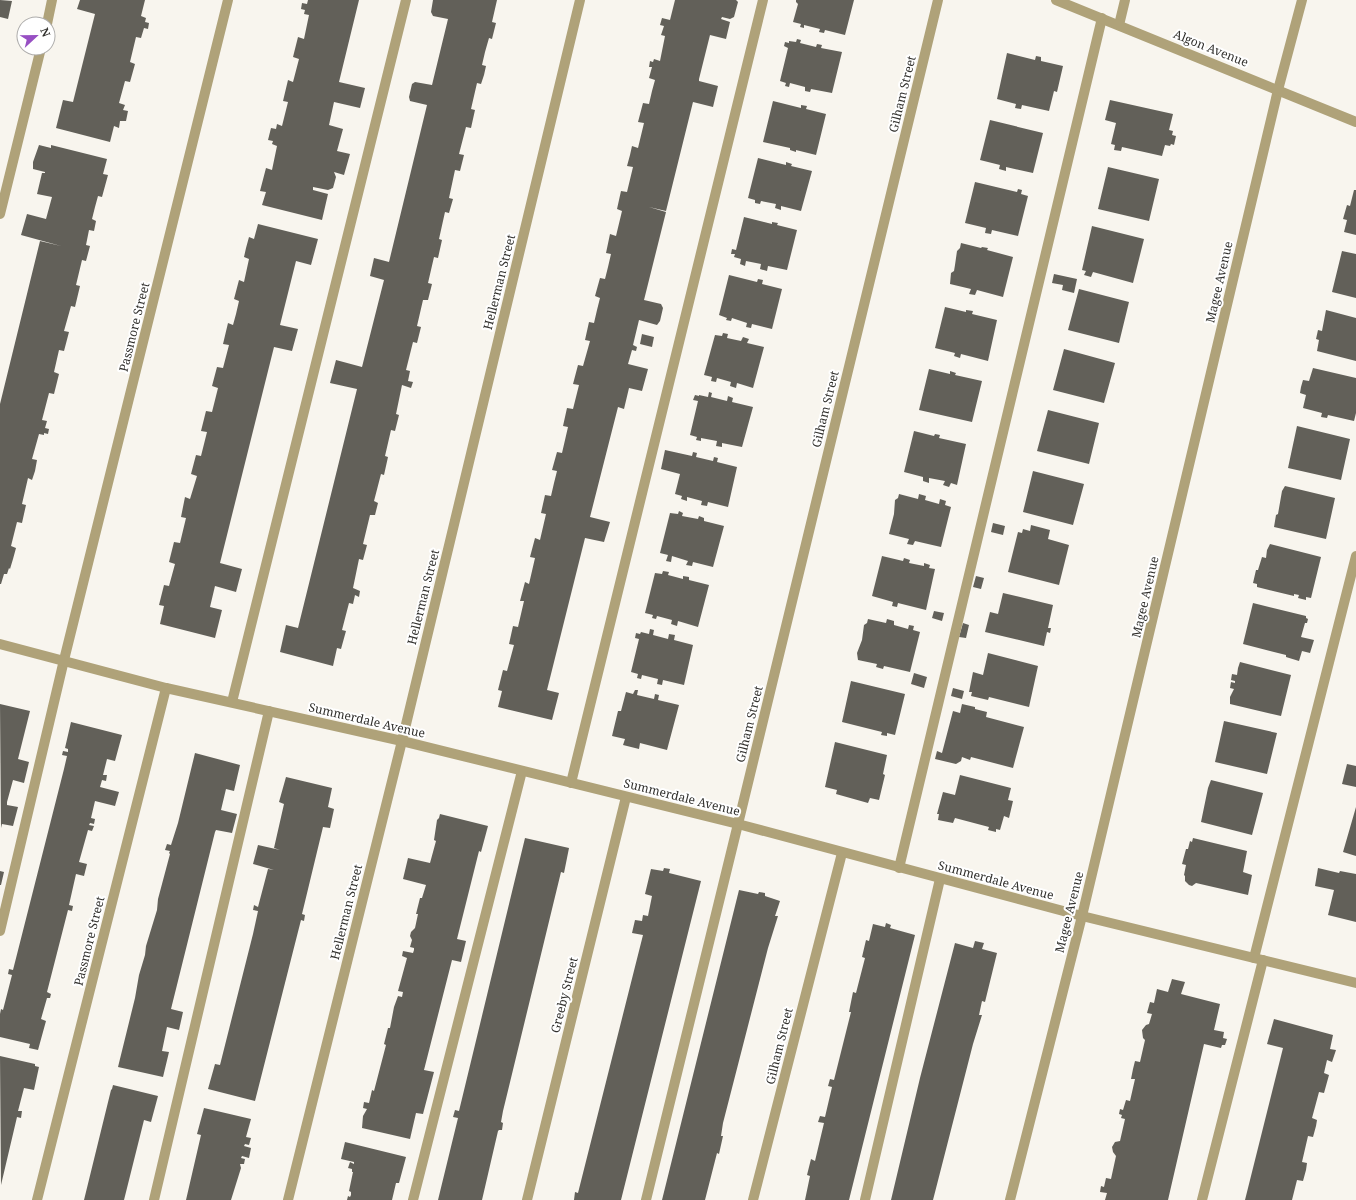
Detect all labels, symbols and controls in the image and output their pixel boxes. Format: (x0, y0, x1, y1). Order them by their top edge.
north arrow (16, 16, 56, 56)
text: N (37, 25, 54, 39)
street label: Algon Avenue (1171, 25, 1251, 71)
street label: Gilham Street (884, 54, 920, 134)
street label: Hellerman Street (479, 232, 519, 332)
street label: Magee Avenue (1201, 239, 1237, 325)
street label: Passmore Street (115, 280, 153, 374)
street label: Gilham Street (807, 369, 843, 449)
street label: Hellerman Street (403, 547, 443, 647)
street label: Magee Avenue (1127, 554, 1163, 640)
street label: Gilham Street (731, 684, 767, 764)
street label: Summerdale Avenue (307, 698, 427, 742)
street label: Summerdale Avenue (622, 774, 742, 820)
street label: Summerdale Avenue (936, 856, 1056, 904)
street label: Hellerman Street (326, 862, 366, 962)
street label: Magee Avenue (1051, 870, 1087, 954)
street label: Passmore Street (70, 894, 108, 988)
street label: Greeby Street (546, 955, 582, 1035)
street label: Gilham Street (761, 1006, 797, 1086)

